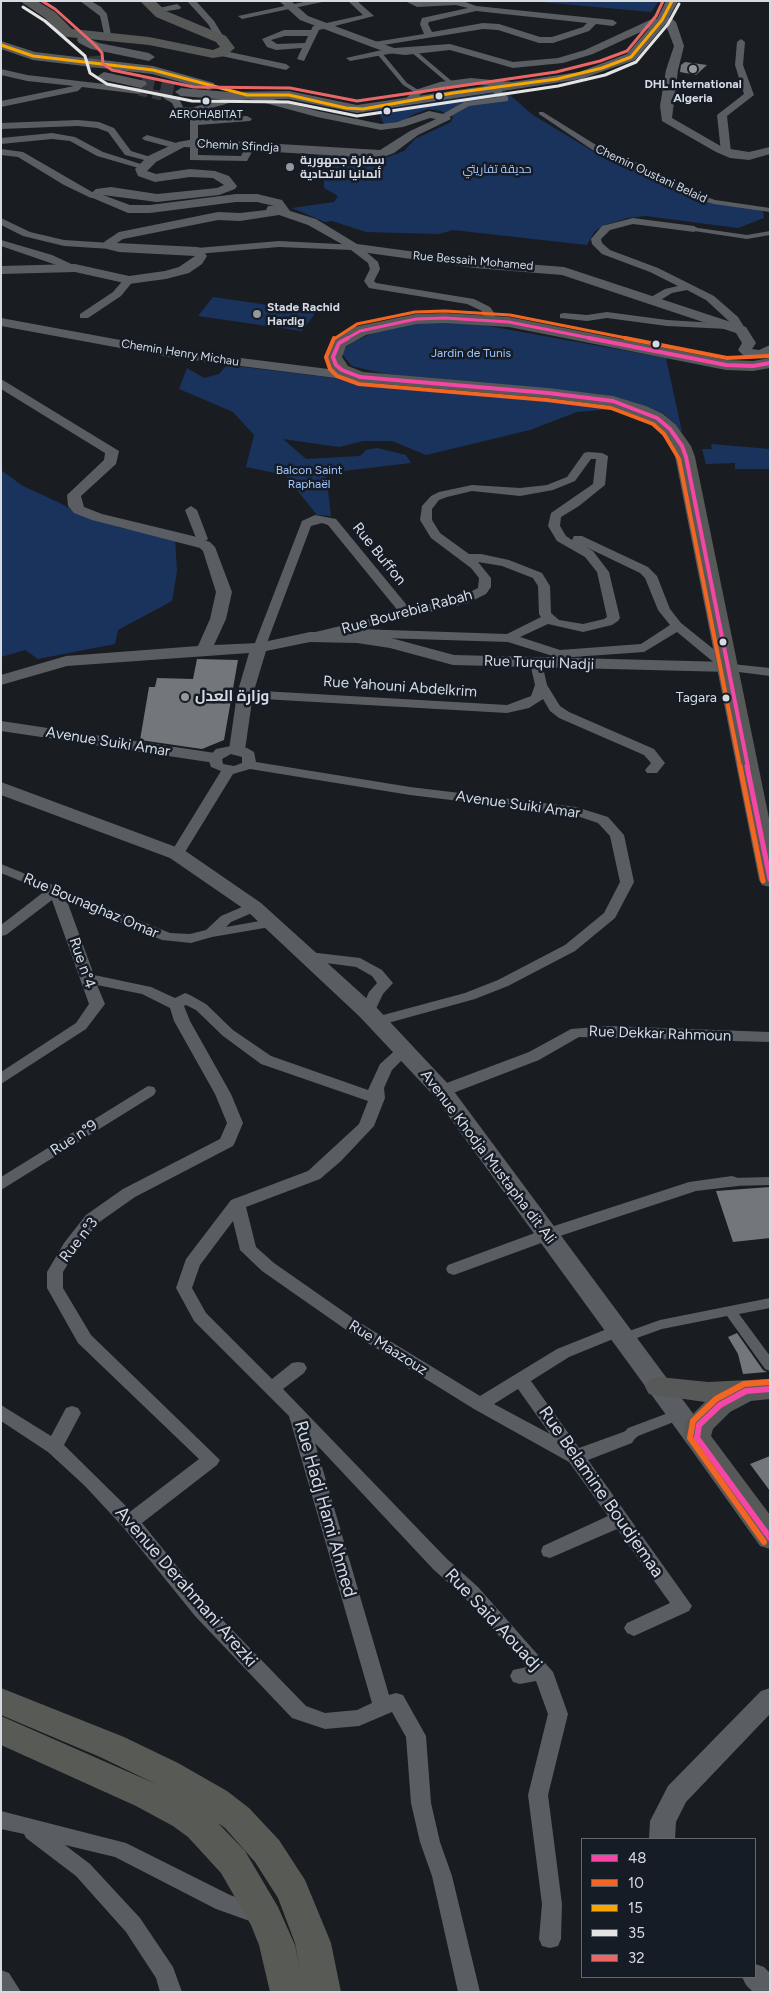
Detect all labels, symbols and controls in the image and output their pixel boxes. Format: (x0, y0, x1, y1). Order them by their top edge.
marker: DHL International Algeria (687, 63, 699, 75)
place label: DHL International Algeria (644, 77, 742, 105)
unlabelled marker (434, 91, 444, 101)
marker: AEROHABITAT (201, 96, 211, 106)
unlabelled marker (382, 106, 392, 116)
place label: AEROHABITAT (169, 108, 243, 122)
street label: Chemin Sfindja (197, 137, 279, 155)
street label: Chemin Oustani Belaid (593, 142, 709, 206)
place label: سفارة جمهورية ألمانيا الاتحادية (300, 153, 385, 181)
marker: سفارة جمهورية ألمانيا الاتحادية (284, 161, 296, 173)
park label: حديقة تفاريتي (463, 162, 531, 176)
street label: Rue Bessaih Mohamed (412, 249, 534, 273)
place label: Stade Rachid Hardig (267, 300, 340, 328)
marker: Stade Rachid Hardig (251, 308, 263, 320)
street label: Chemin Henry Michau (120, 337, 240, 369)
unlabelled marker (651, 339, 661, 349)
park label: Jardin de Tunis (431, 346, 511, 360)
park label: Balcon Saint Raphaël (276, 463, 342, 491)
street label: Rue Buffon (348, 519, 410, 589)
street label: Rue Bourebia Rabah (340, 586, 474, 638)
unlabelled marker (718, 637, 728, 647)
street label: Rue Turqui Nadji (483, 652, 595, 674)
street label: Rue Yahouni Abdelkrim (322, 673, 478, 701)
place label: وزارة العدل (195, 688, 269, 706)
place label: Tagara (676, 690, 717, 706)
marker: وزارة العدل (179, 691, 191, 703)
marker: Tagara (721, 693, 731, 703)
street label: Avenue Suiki Amar (45, 723, 171, 761)
street label: Avenue Suiki Amar (455, 787, 581, 823)
street label: Rue Bounaghaz Omar (21, 869, 161, 943)
street label: Rue n°4 (65, 935, 99, 991)
street label: Rue Dekkar Rahmoun (588, 1023, 732, 1045)
street label: Avenue Khodja Mustapha dit Ali (417, 1066, 559, 1248)
street label: Rue n°9 (47, 1116, 101, 1160)
street label: Rue n°3 (56, 1214, 102, 1266)
street label: Rue Maazouz (345, 1317, 431, 1379)
street label: Rue Belamine Boudjemaa (534, 1402, 668, 1582)
street label: Rue Hadj Hami Ahmed (289, 1418, 361, 1600)
street label: Avenue Derahmani Arezki (110, 1502, 262, 1672)
street label: Rue Saïd Aouadj (440, 1564, 546, 1676)
legend (581, 1838, 756, 1978)
text: 48 (628, 1849, 647, 1867)
text: 10 (628, 1874, 644, 1892)
text: 15 (628, 1899, 643, 1917)
text: 35 (628, 1924, 645, 1942)
text: 32 (628, 1949, 645, 1967)

